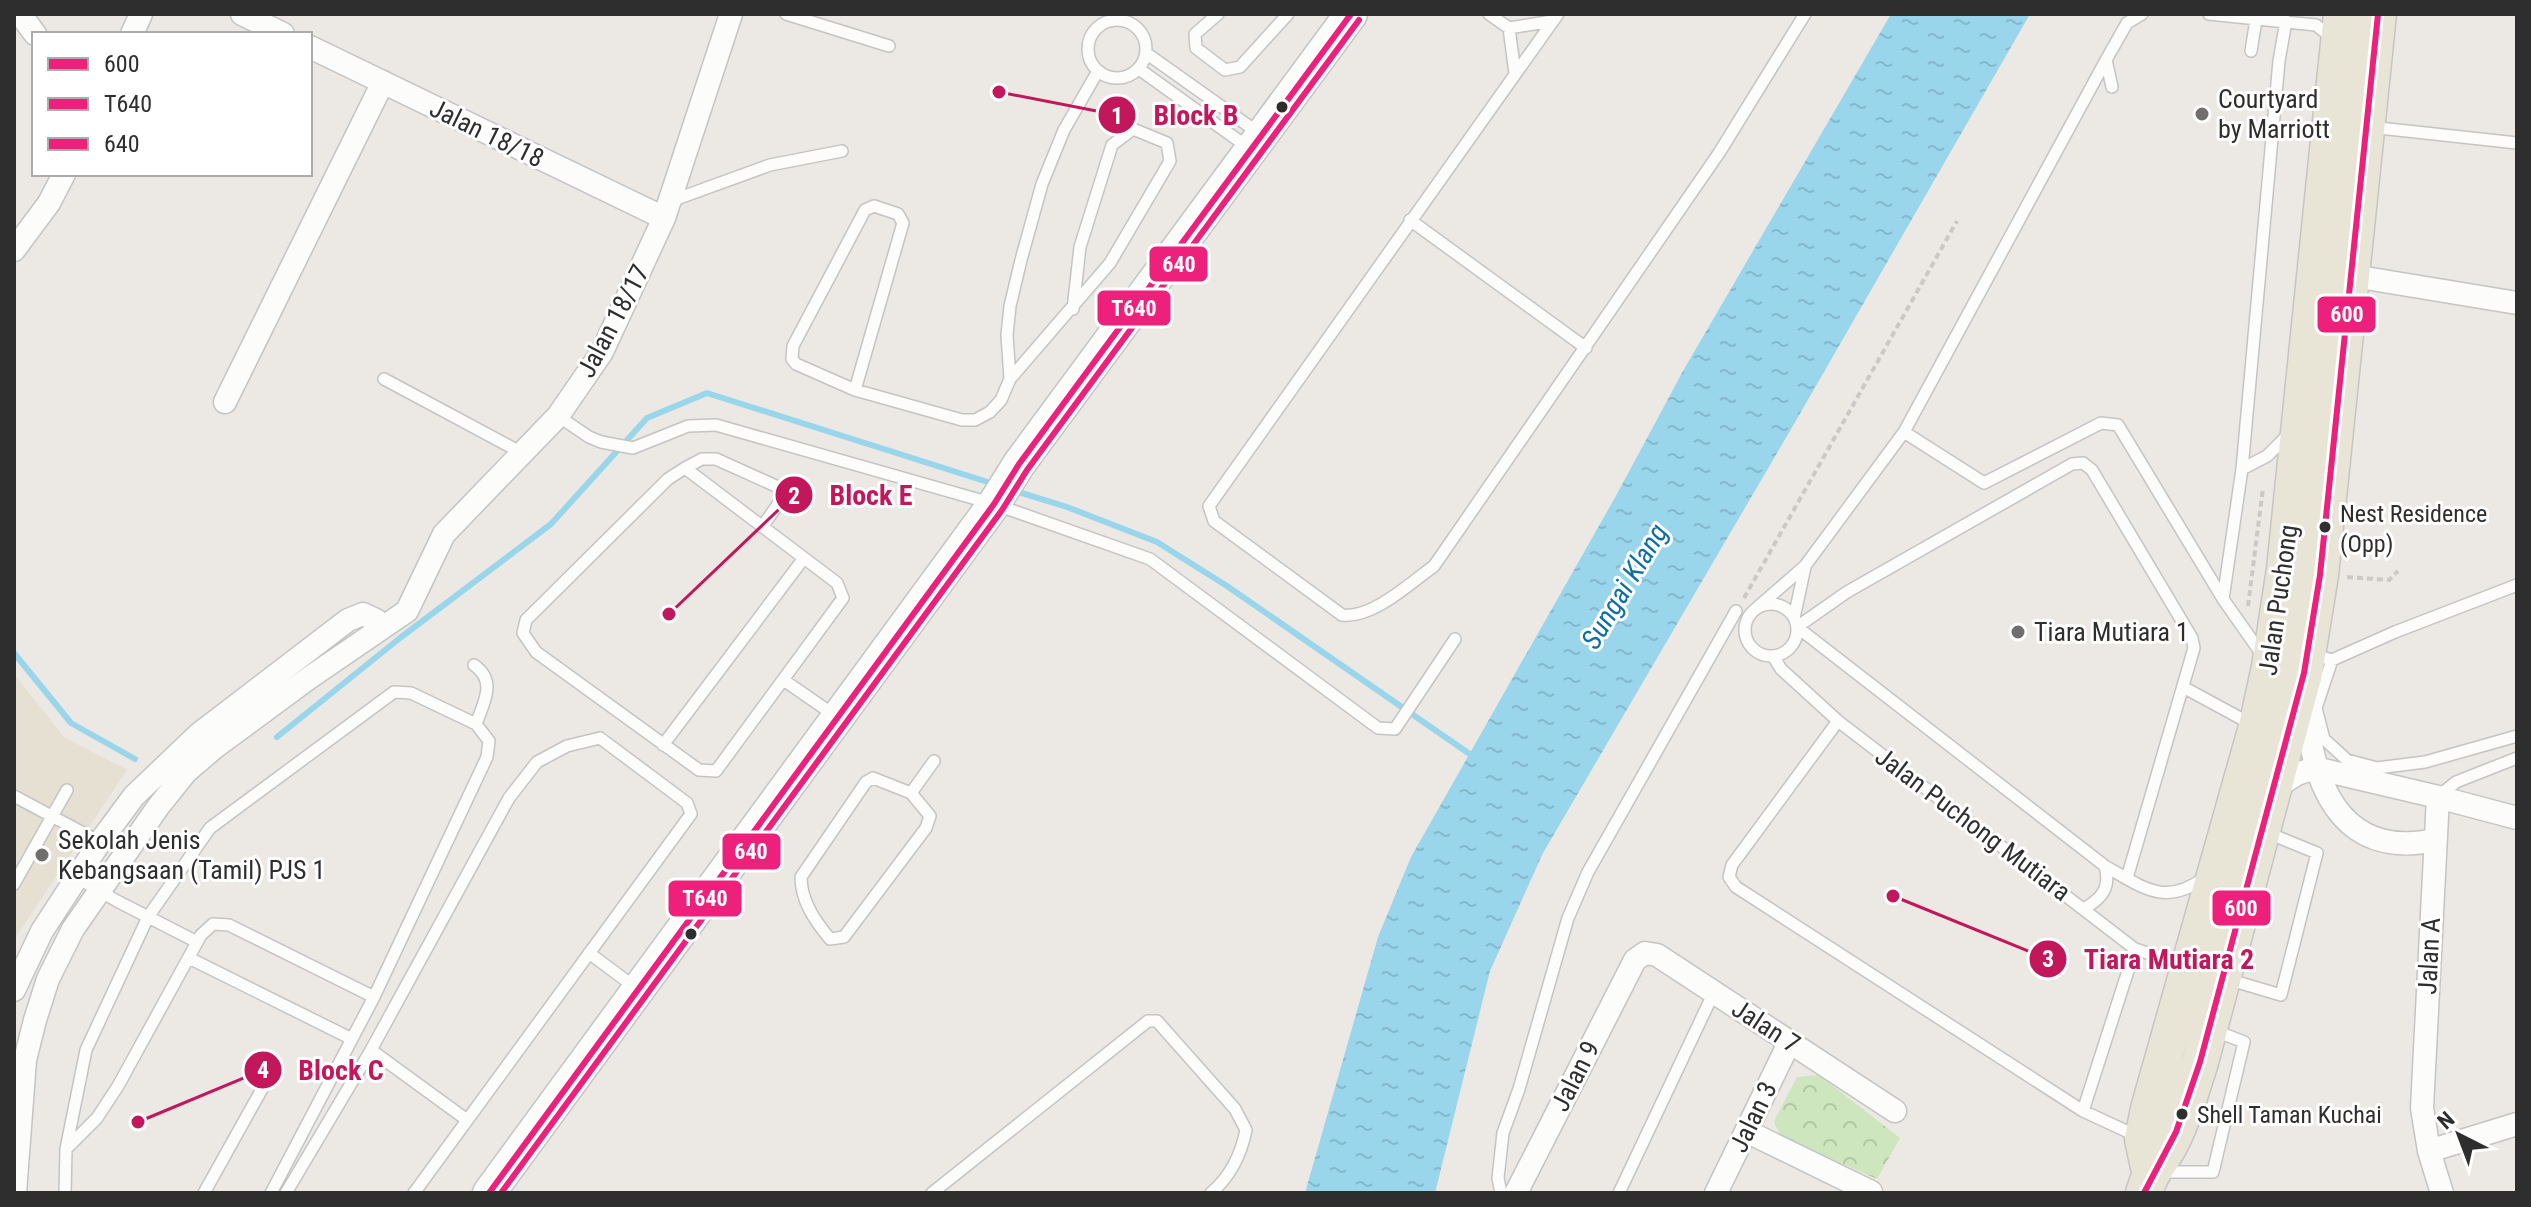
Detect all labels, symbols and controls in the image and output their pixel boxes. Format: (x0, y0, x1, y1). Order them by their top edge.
legend (32, 32, 312, 176)
text: 600 (104, 50, 140, 78)
place label: Courtyard by Marriott (2218, 84, 2330, 144)
callout: Block B (1097, 89, 1254, 141)
text: T640 (104, 90, 152, 118)
street label: Jalan 18/18 (425, 93, 549, 173)
text: Block B (1153, 99, 1239, 132)
unlabelled marker (1274, 99, 1290, 115)
text: 1 (1111, 102, 1123, 130)
marker: Courtyard by Marriott (2193, 105, 2211, 123)
text: 640 (104, 130, 140, 158)
line badge: 640 (1148, 245, 1209, 283)
text: 640 (1162, 252, 1196, 277)
street label: Jalan 18/17 (571, 260, 655, 382)
line badge: T640 (1096, 289, 1172, 327)
line badge: 600 (2316, 295, 2377, 334)
text: T640 (1111, 296, 1157, 321)
text: 600 (2330, 302, 2364, 327)
callout: Block E (774, 469, 929, 521)
text: Block E (829, 479, 913, 512)
text: 2 (788, 482, 800, 510)
place label: Nest Residence (Opp) (2340, 500, 2487, 558)
water label: Sungai Klang (1574, 518, 1675, 655)
marker: Nest Residence (Opp) (2317, 519, 2333, 535)
street label: Jalan Puchong (2253, 523, 2303, 677)
place label: Tiara Mutiara 1 (2034, 617, 2189, 647)
marker: Tiara Mutiara 1 (2009, 623, 2027, 641)
street label: Jalan Puchong Mutiara (1870, 741, 2076, 907)
place label: Sekolah Jenis Kebangsaan (Tamil) PJS 1 (58, 825, 325, 885)
line badge: 640 (721, 832, 782, 871)
text: 640 (734, 839, 768, 864)
marker: Sekolah Jenis Kebangsaan (Tamil) PJS 1 (33, 846, 51, 864)
line badge: T640 (667, 879, 743, 918)
text: T640 (682, 886, 728, 911)
line badge: 600 (2211, 889, 2272, 927)
text: 600 (2224, 896, 2258, 921)
street label: Jalan A (2412, 917, 2446, 995)
unlabelled marker (683, 926, 699, 942)
callout: Tiara Mutiara 2 (2028, 933, 2270, 985)
text: Tiara Mutiara 2 (2084, 943, 2254, 976)
text: 3 (2042, 945, 2054, 973)
street label: Jalan 7 (1726, 993, 1806, 1059)
street label: Jalan 9 (1545, 1036, 1605, 1116)
callout: Block C (243, 1044, 400, 1096)
text: Block C (298, 1054, 384, 1087)
text: 4 (257, 1056, 269, 1084)
street label: Jalan 3 (1723, 1077, 1783, 1157)
north arrow (2419, 1095, 2499, 1175)
place label: Shell Taman Kuchai (2197, 1101, 2382, 1129)
marker: Shell Taman Kuchai (2174, 1106, 2190, 1122)
text: N (2433, 1107, 2459, 1134)

